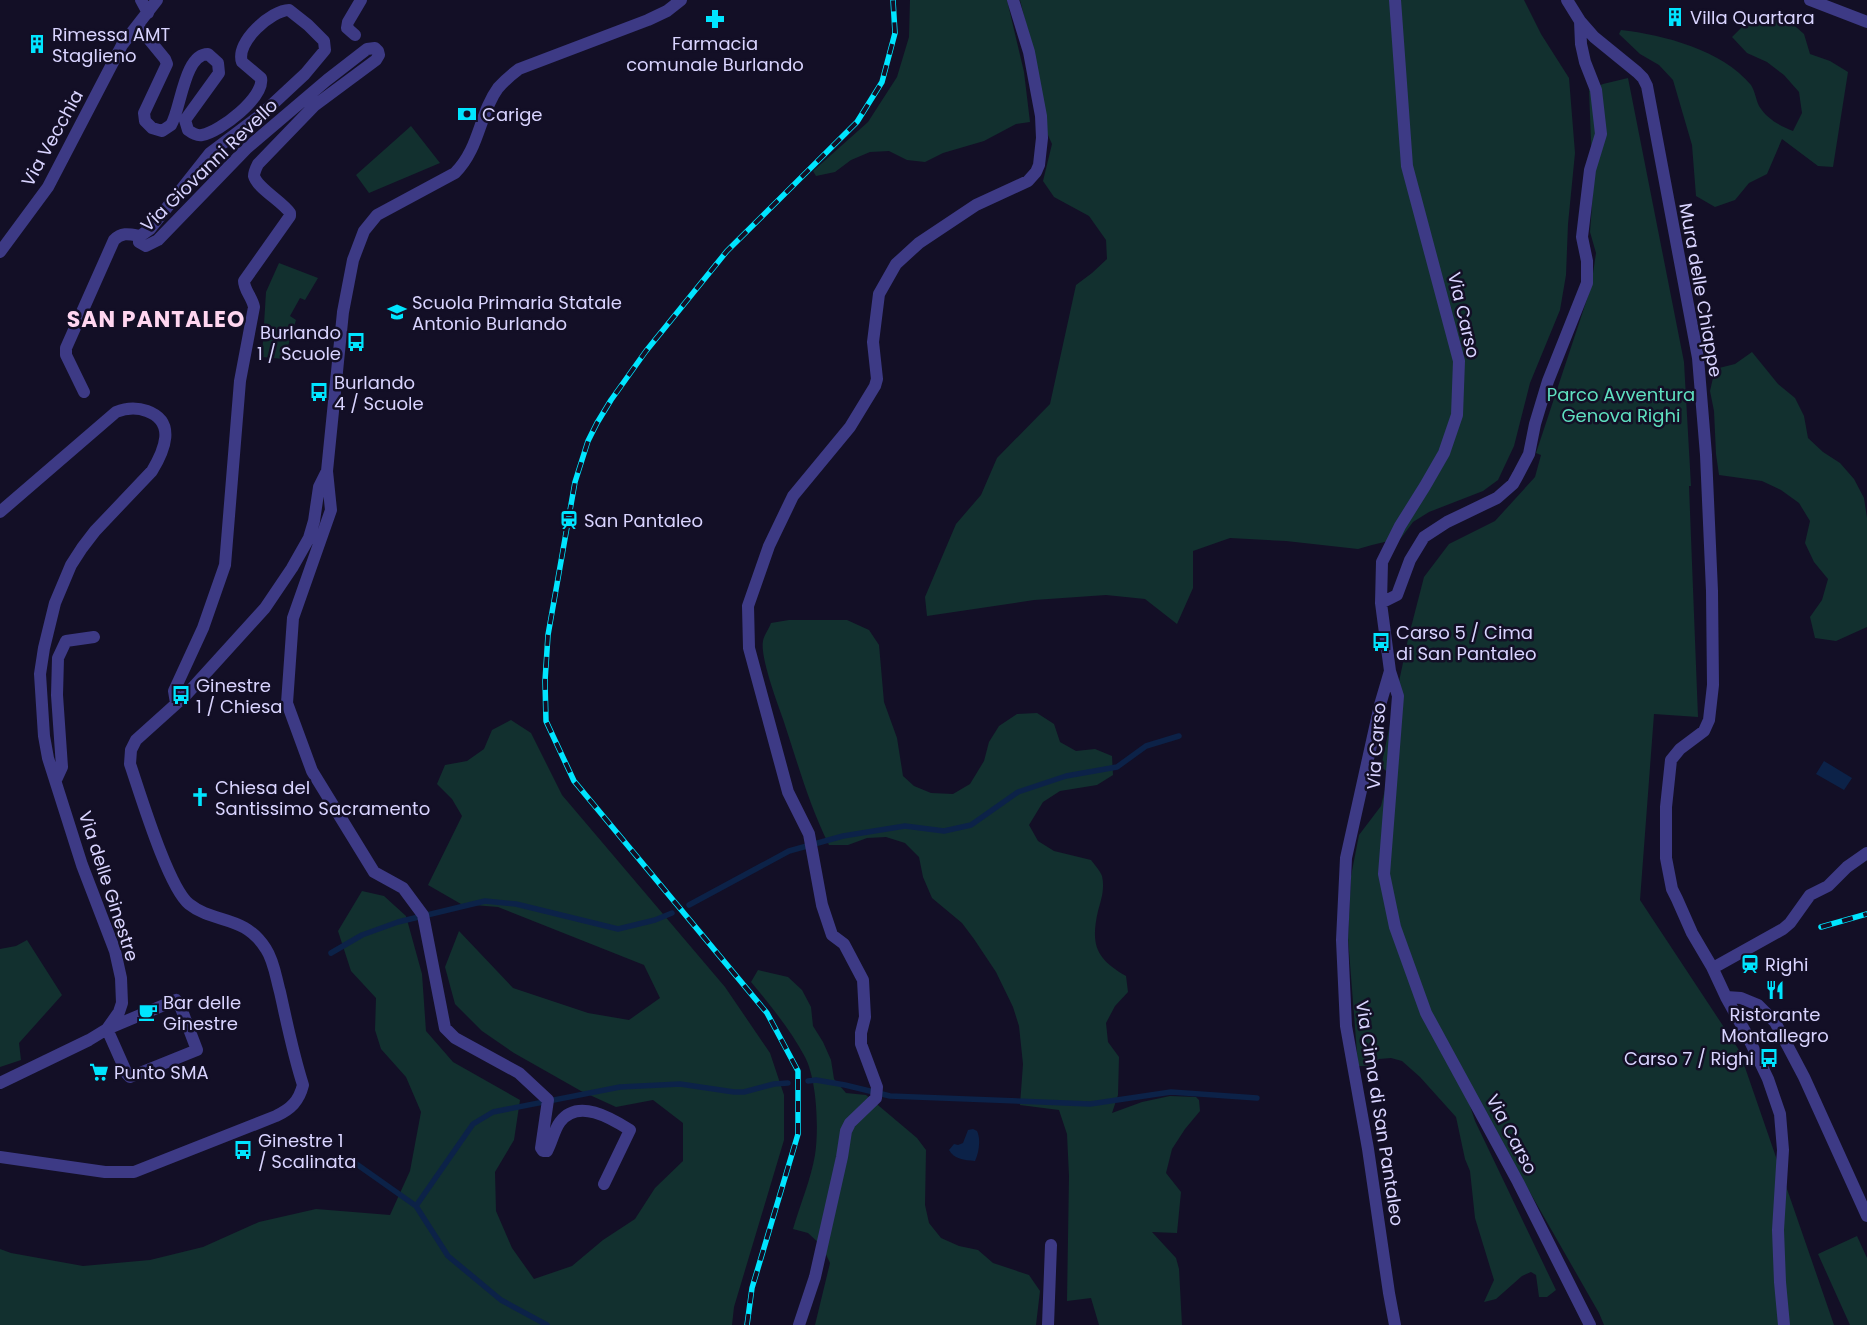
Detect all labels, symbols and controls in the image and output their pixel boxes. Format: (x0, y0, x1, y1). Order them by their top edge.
place label: Villa Quartara (1690, 5, 1815, 30)
building icon: Villa Quartara (1664, 6, 1686, 28)
pharmacy icon: Farmacia comunale Burlando (704, 8, 726, 30)
place label: Rimessa AMT Staglieno (52, 22, 170, 68)
place label: Farmacia comunale Burlando (626, 31, 804, 77)
building icon: Rimessa AMT Staglieno (26, 33, 48, 55)
street label: Via Vecchia (15, 85, 89, 191)
street label: Via Giovanni Revello (135, 93, 283, 237)
place label: Carige (482, 102, 543, 127)
bank icon: Carige (456, 103, 478, 125)
street label: Mura delle Chiappe (1673, 201, 1729, 379)
street label: Via Carso (1442, 270, 1486, 360)
place label: Scuola Primaria Statale Antonio Burlando (412, 290, 622, 336)
school or university icon: Scuola Primaria Statale Antonio Burlando (386, 301, 408, 323)
district label: SAN PANTALEO (67, 304, 245, 335)
place label: Burlando 1 / Scuole (257, 320, 341, 366)
bus stop icon: Burlando 1 / Scuole (345, 331, 367, 353)
place label: Burlando 4 / Scuole (334, 370, 424, 416)
bus stop icon: Burlando 4 / Scuole (308, 381, 330, 403)
park label: Parco Avventura Genova Righi (1547, 382, 1695, 428)
place label: San Pantaleo (584, 508, 703, 533)
station icon: San Pantaleo (558, 509, 580, 531)
place label: Carso 5 / Cima di San Pantaleo (1396, 620, 1536, 666)
bus stop icon: Carso 5 / Cima di San Pantaleo (1370, 631, 1392, 653)
place label: Ginestre 1 / Chiesa (196, 673, 283, 719)
bus stop icon: Ginestre 1 / Chiesa (170, 684, 192, 706)
street label: Via Carso (1360, 702, 1392, 790)
place label: Chiesa del Santissimo Sacramento (215, 775, 430, 821)
church icon: Chiesa del Santissimo Sacramento (189, 786, 211, 808)
street label: Via delle Ginestre (73, 808, 145, 964)
place label: Righi (1765, 952, 1809, 977)
station icon: Righi (1739, 953, 1761, 975)
restaurant icon: Ristorante Montallegro (1764, 979, 1786, 1001)
place label: Bar delle Ginestre (163, 990, 241, 1036)
street label: Via Cima di San Pantaleo (1350, 999, 1410, 1227)
cafe icon: Bar delle Ginestre (137, 1001, 159, 1023)
place label: Ristorante Montallegro (1721, 1002, 1829, 1048)
place label: Carso 7 / Righi (1624, 1046, 1754, 1071)
bus stop icon: Carso 7 / Righi (1758, 1047, 1780, 1069)
place label: Punto SMA (114, 1060, 209, 1085)
supermarket icon: Punto SMA (88, 1061, 110, 1083)
street label: Via Carso (1480, 1090, 1544, 1178)
place label: Ginestre 1 / Scalinata (258, 1128, 356, 1174)
bus stop icon: Ginestre 1 / Scalinata (232, 1139, 254, 1161)

